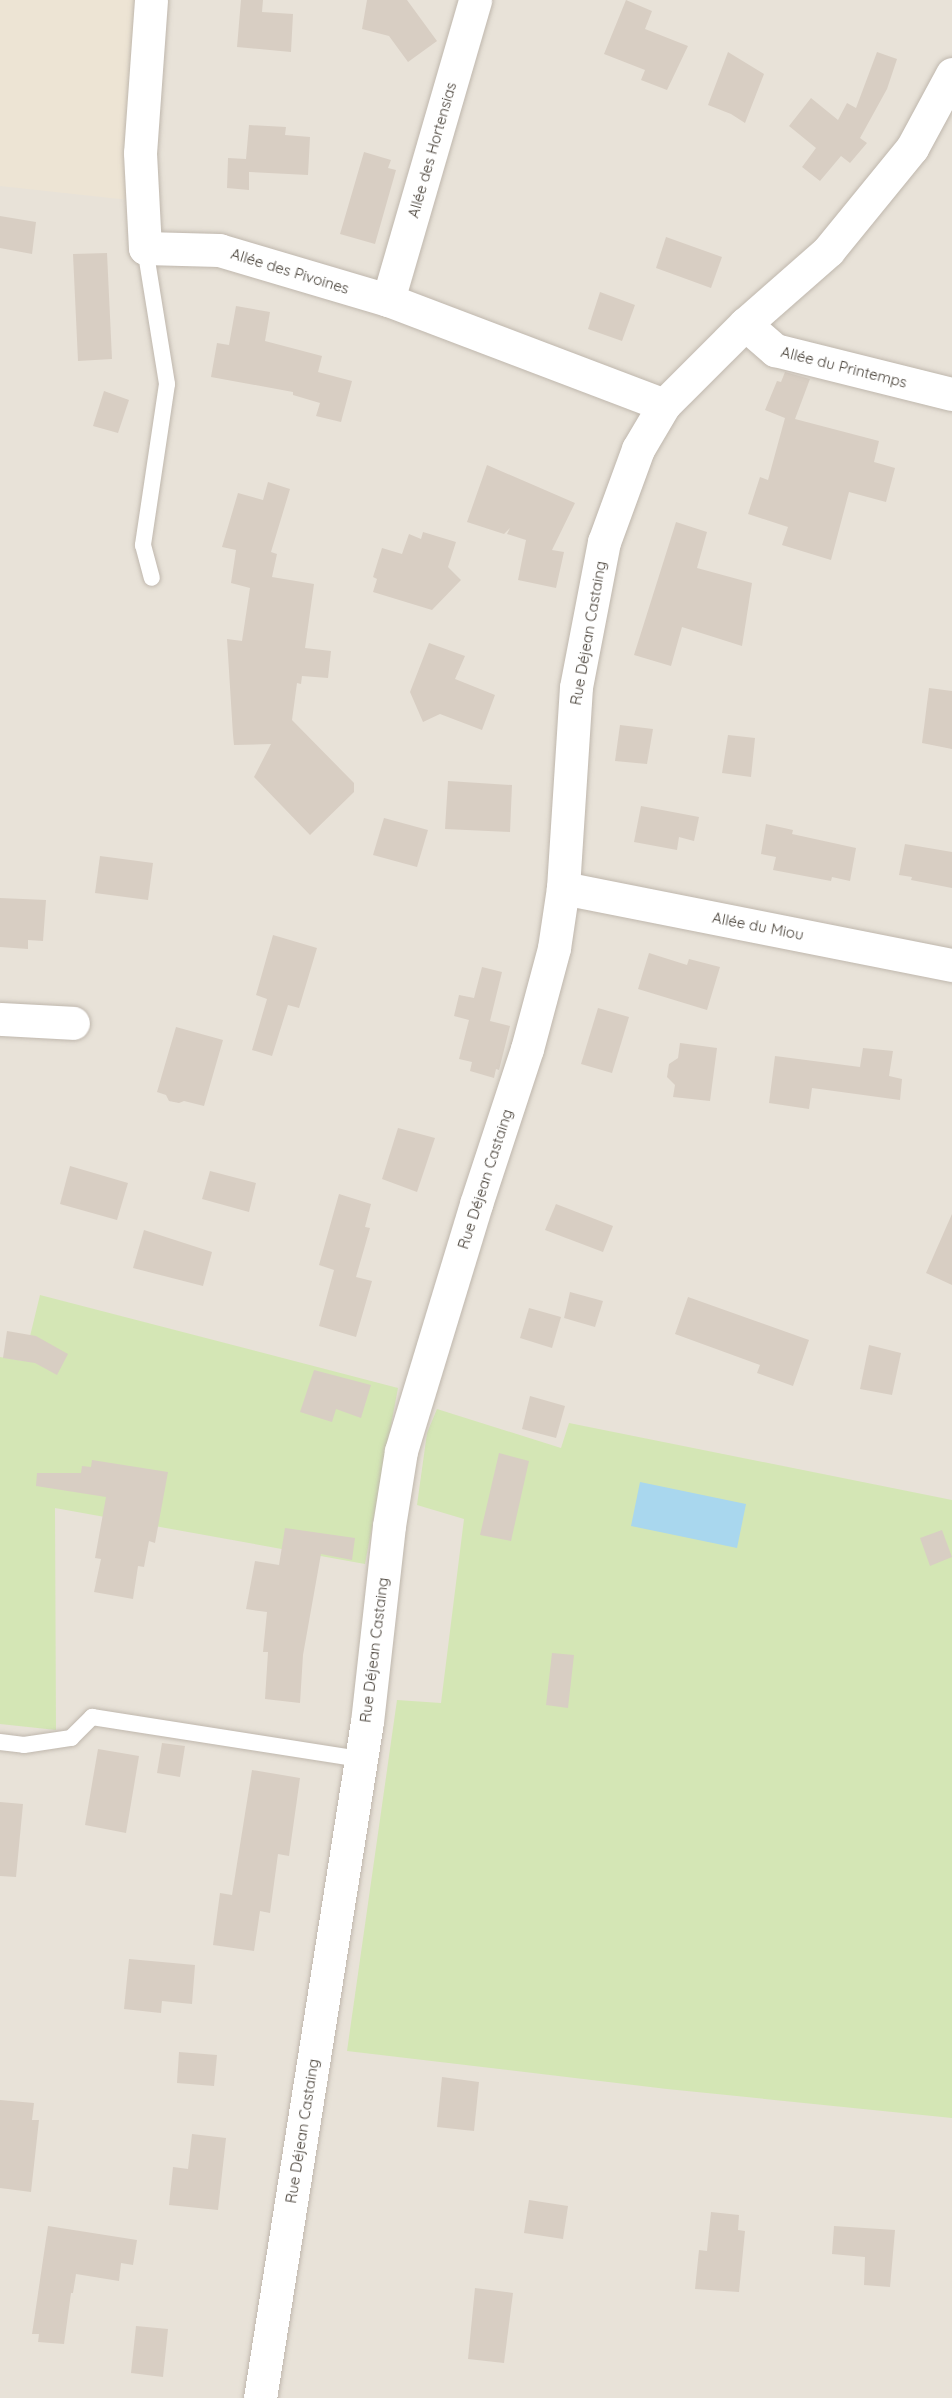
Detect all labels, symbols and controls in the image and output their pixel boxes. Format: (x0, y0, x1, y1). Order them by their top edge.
street label: Allée des Hortensias (404, 80, 460, 220)
street label: Allée des Pivoines (229, 244, 351, 298)
street label: Allée du Printemps (779, 343, 909, 391)
street label: Rue Déjean Castaing (566, 559, 610, 707)
street label: Allée du Miou (711, 908, 805, 944)
street label: Rue Déjean Castaing (454, 1107, 516, 1251)
street label: Rue Déjean Castaing (356, 1576, 392, 1724)
street label: Rue Déjean Castaing (282, 2057, 322, 2205)

